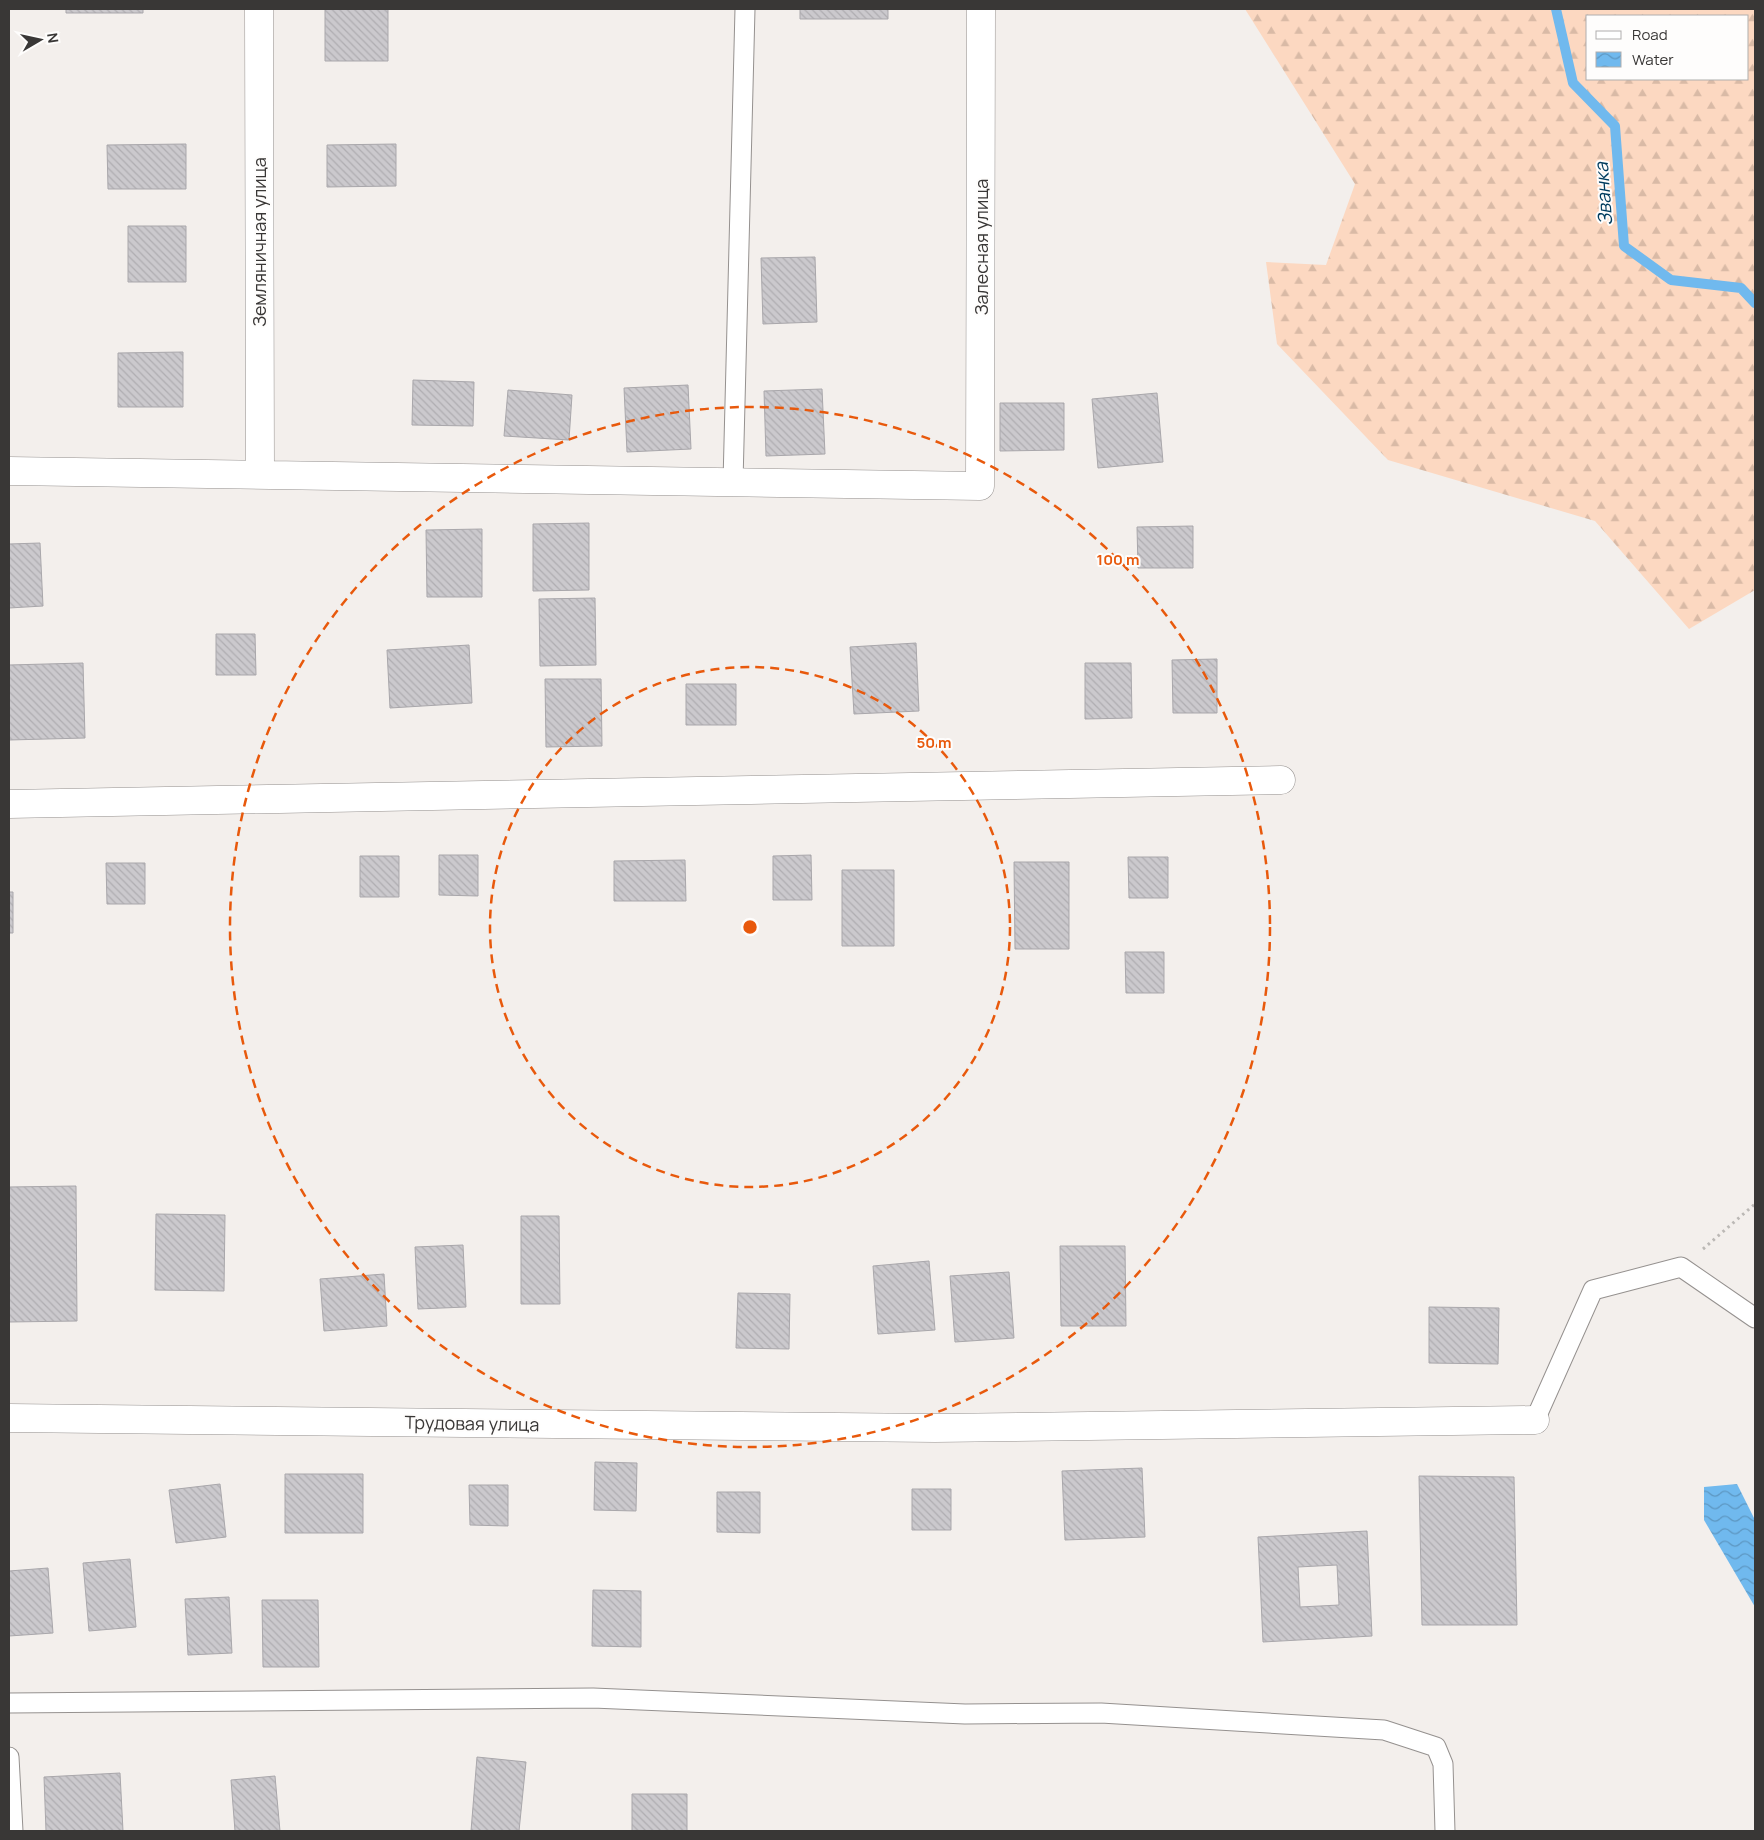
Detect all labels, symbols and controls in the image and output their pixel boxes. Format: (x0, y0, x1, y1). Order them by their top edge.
north arrow (15, 15, 65, 65)
legend (1586, 15, 1749, 80)
text: Road (1632, 24, 1668, 45)
text: N (43, 31, 64, 44)
text: Water (1632, 49, 1674, 70)
street label: Земляничная улица (247, 157, 271, 327)
water label: Званка (1588, 160, 1618, 226)
street label: Залесная улица (969, 179, 993, 315)
text: 100 m (1097, 549, 1139, 570)
text: 50 m (916, 732, 952, 753)
centre of rings (741, 918, 759, 936)
street label: Трудовая улица (404, 1410, 540, 1436)

